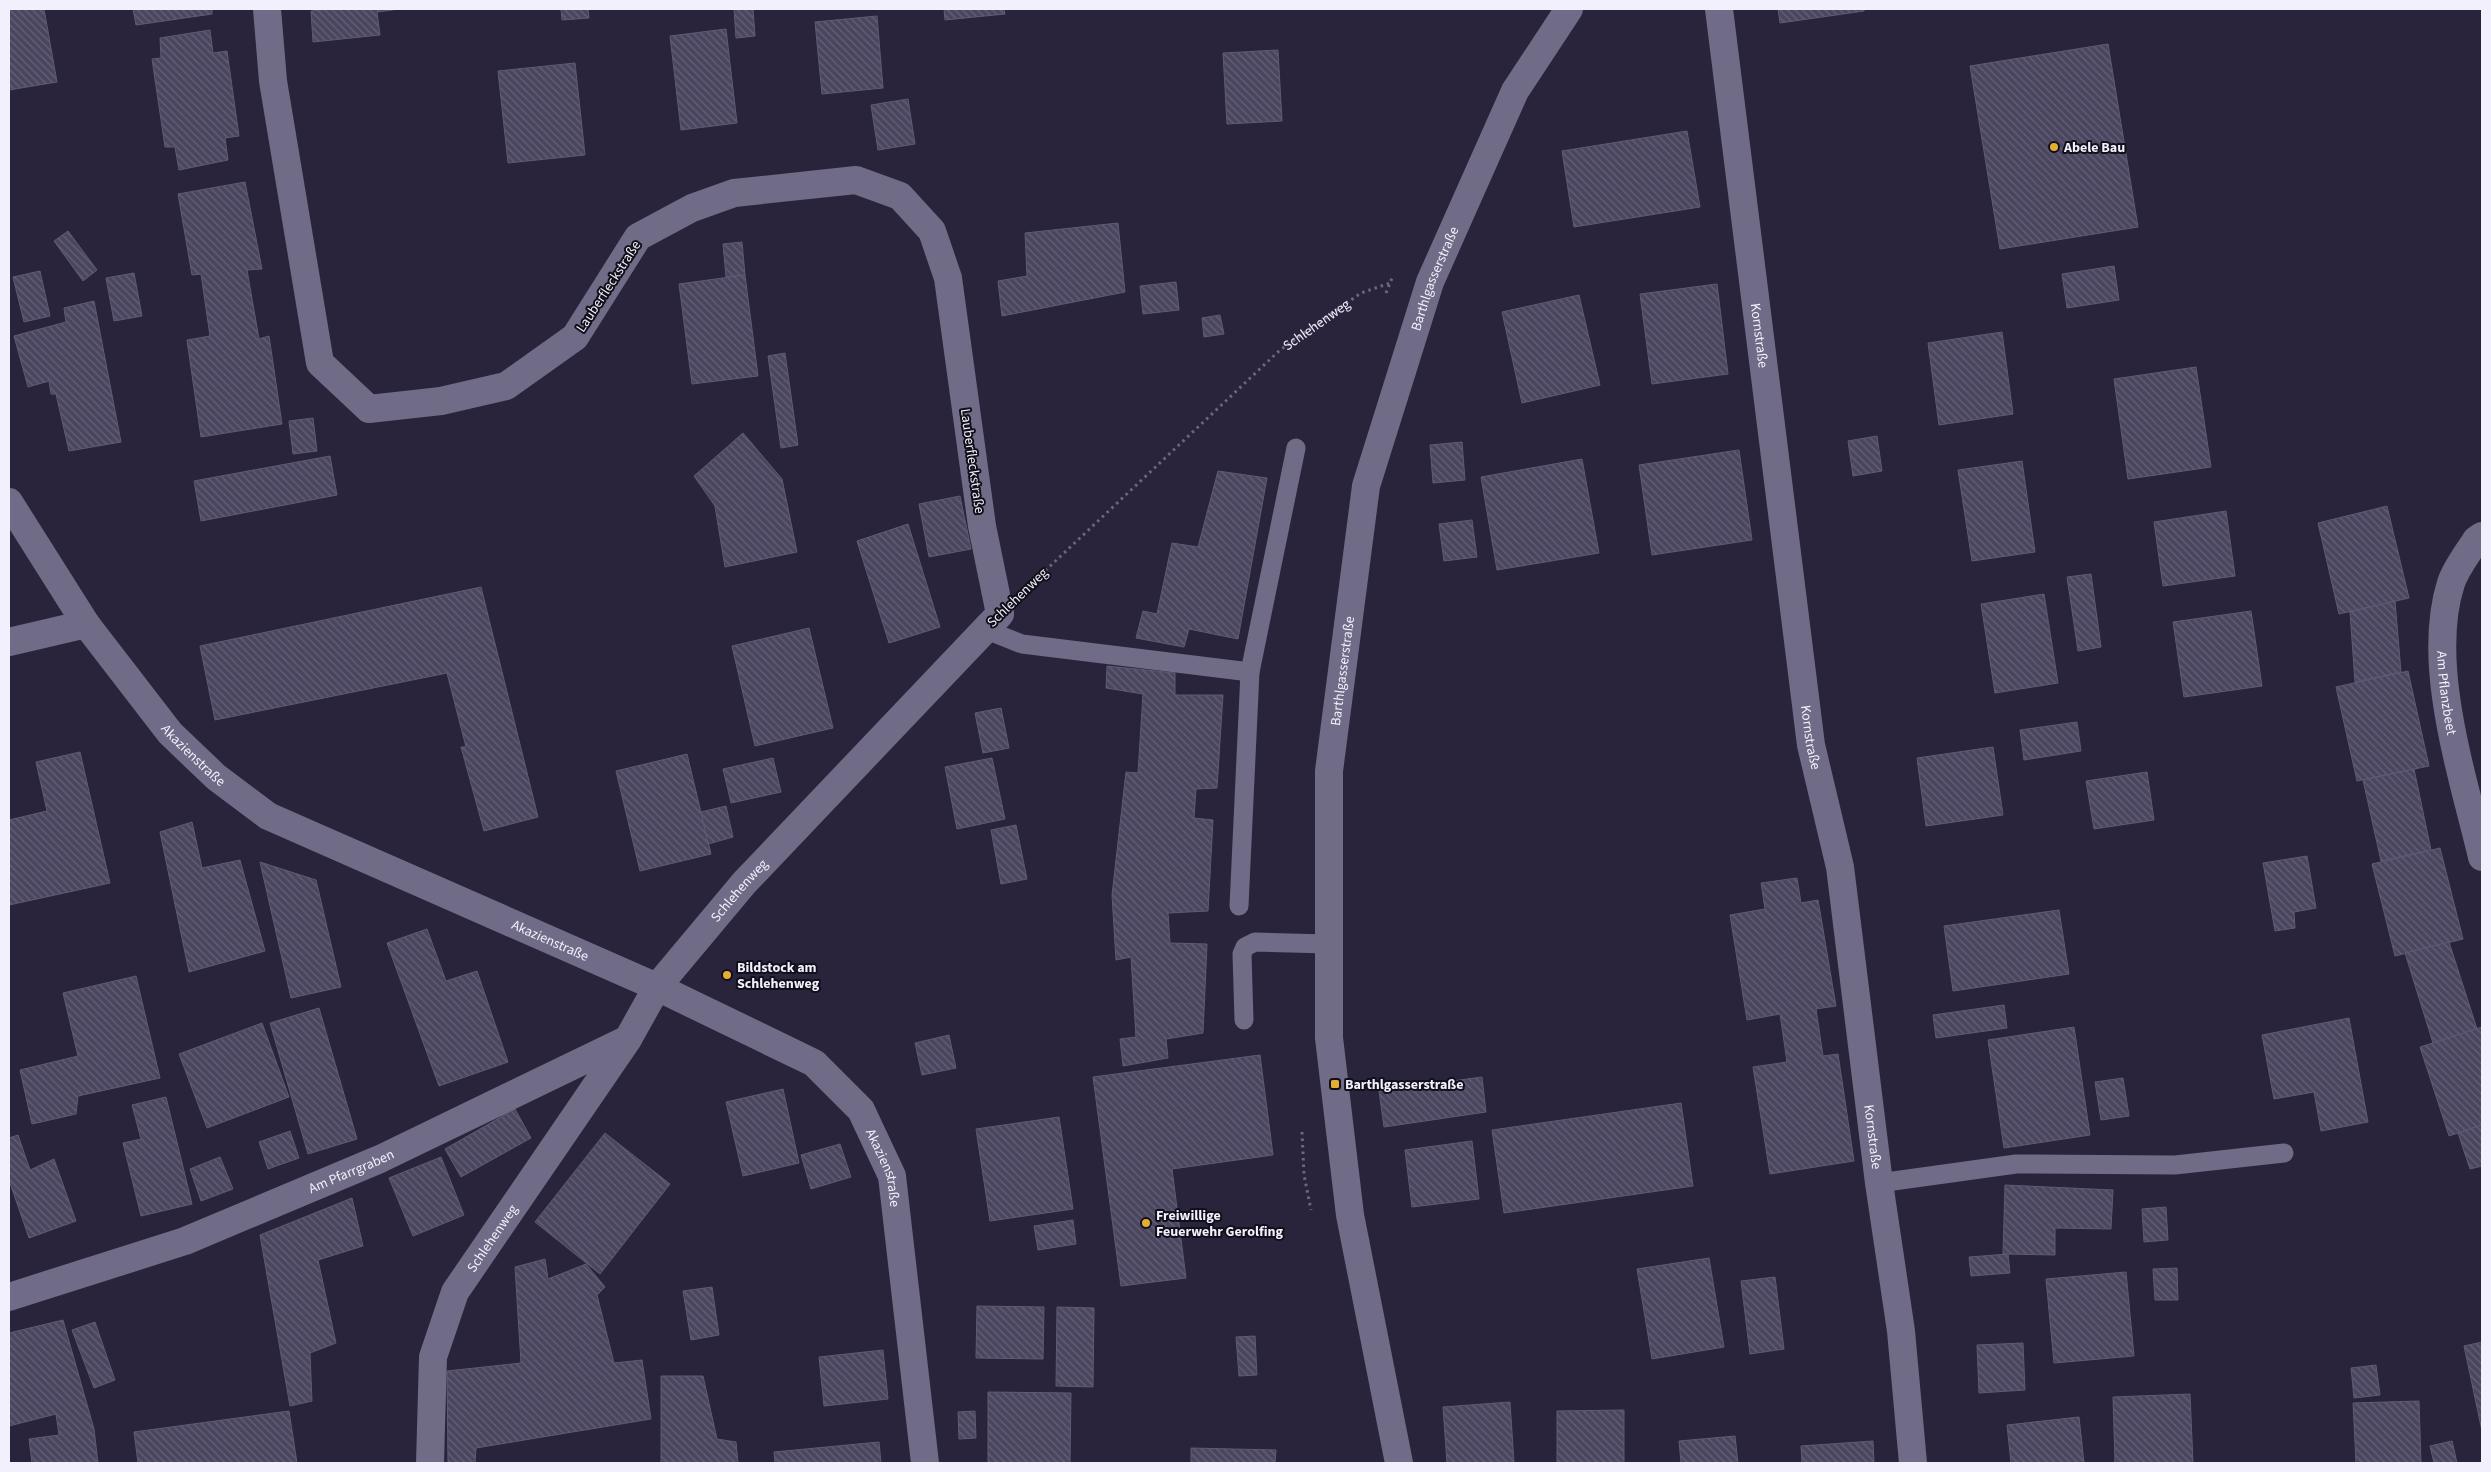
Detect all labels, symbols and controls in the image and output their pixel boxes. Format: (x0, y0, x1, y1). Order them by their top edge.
place label: Abele Bau (2063, 138, 2125, 158)
marker: Abele Bau (2048, 141, 2060, 153)
street label: Barthlgasserstraße (1406, 223, 1464, 333)
street label: Lauberfleckstraße (572, 237, 646, 336)
street label: Schlehenweg (1279, 295, 1355, 356)
street label: Kornstraße (1745, 302, 1773, 369)
street label: Lauberfleckstraße (955, 407, 989, 515)
street label: Schlehenweg (983, 563, 1053, 632)
street label: Barthlgasserstraße (1326, 615, 1360, 727)
street label: Am Pflanzbeet (2431, 650, 2461, 737)
street label: Kornstraße (1795, 704, 1826, 772)
street label: Akazienstraße (156, 720, 229, 792)
street label: Schlehenweg (706, 855, 773, 927)
street label: Akazienstraße (508, 915, 592, 967)
place label: Bildstock am Schlehenweg (737, 958, 820, 994)
marker: Bildstock am Schlehenweg (721, 969, 733, 981)
place label: Barthlgasserstraße (1345, 1075, 1463, 1095)
marker: Barthlgasserstraße (1329, 1078, 1341, 1090)
street label: Kornstraße (1858, 1103, 1886, 1171)
street label: Akazienstraße (860, 1126, 904, 1208)
street label: Am Pfarrgraben (306, 1145, 398, 1199)
street label: Schlehenweg (462, 1201, 523, 1277)
place label: Freiwillige Feuerwehr Gerolfing (1156, 1206, 1284, 1242)
marker: Freiwillige Feuerwehr Gerolfing (1140, 1217, 1152, 1229)

